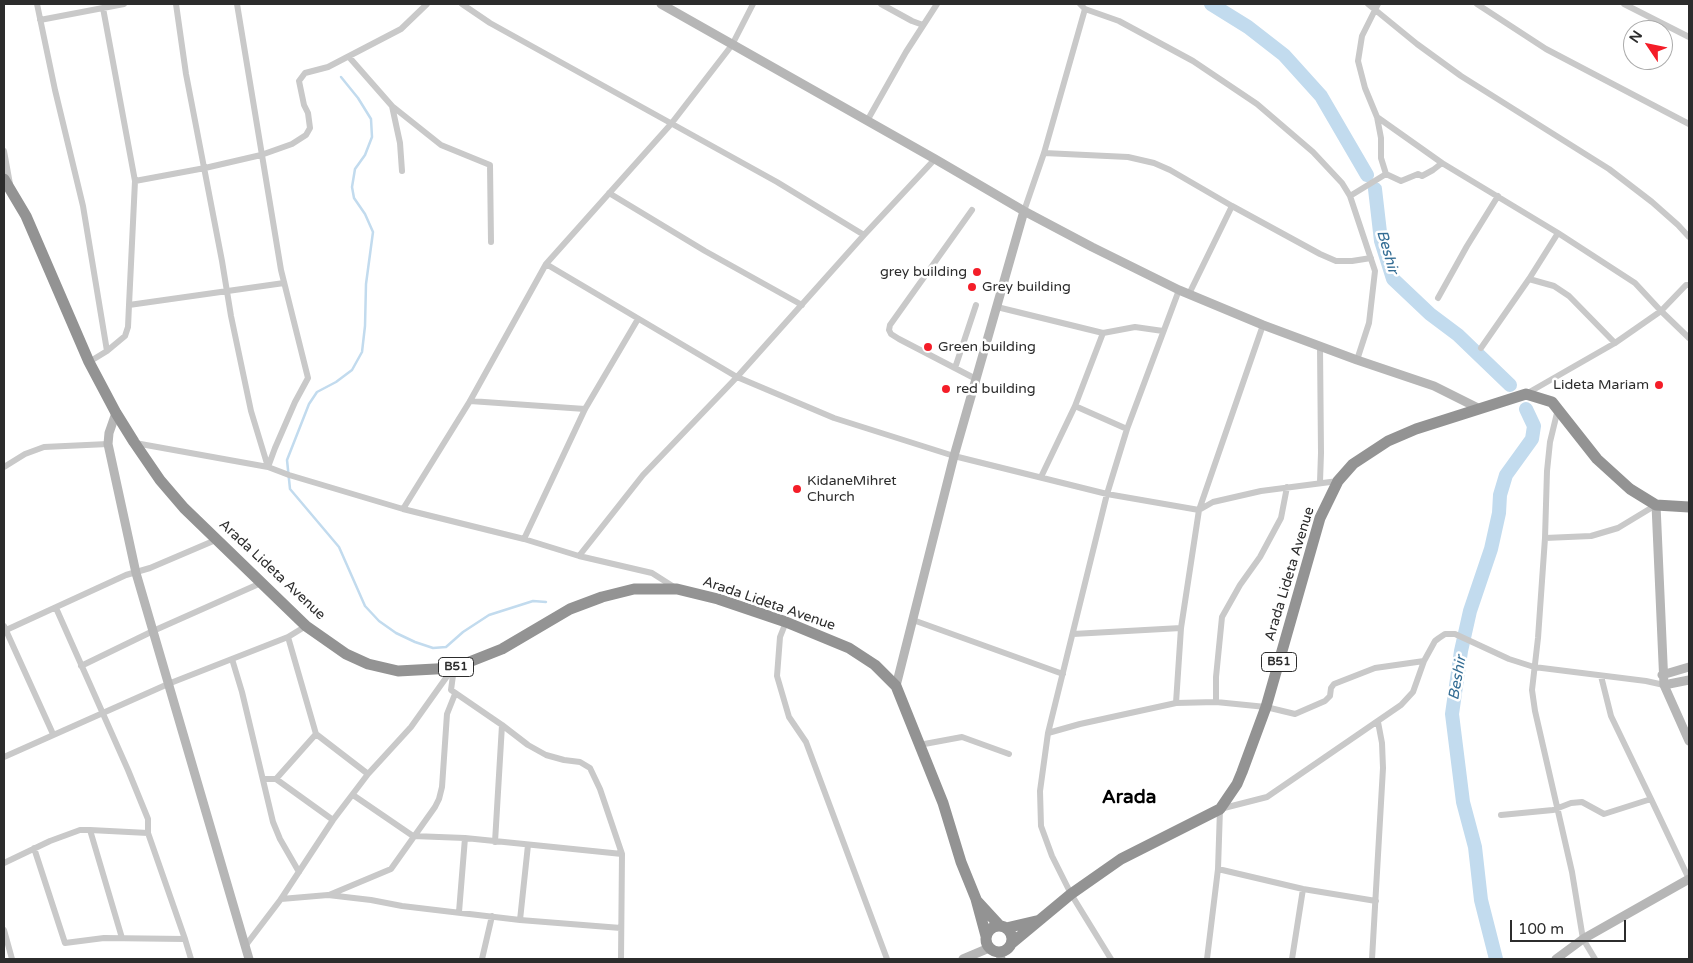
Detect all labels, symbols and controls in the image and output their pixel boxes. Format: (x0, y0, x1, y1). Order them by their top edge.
north arrow (1623, 20, 1673, 70)
text: N (1626, 27, 1646, 46)
water label: Beshir (1372, 228, 1402, 276)
place label: grey building (880, 264, 967, 280)
marker: grey building (971, 266, 983, 278)
place label: Grey building (982, 279, 1071, 295)
marker: Grey building (966, 281, 978, 293)
place label: Green building (938, 339, 1036, 355)
marker: Green building (922, 341, 934, 353)
place label: Lideta Mariam (1553, 377, 1649, 393)
marker: Lideta Mariam (1653, 379, 1665, 391)
place label: red building (956, 381, 1036, 397)
marker: red building (940, 383, 952, 395)
place label: KidaneMihret Church (807, 473, 897, 506)
marker: KidaneMihret Church (791, 483, 803, 495)
street label: Arada Lideta Avenue (1262, 505, 1318, 643)
street label: Arada Lideta Avenue (215, 516, 329, 624)
street label: Arada Lideta Avenue (700, 573, 838, 635)
road number: B51 (1262, 652, 1296, 672)
water label: Beshir (1445, 654, 1471, 702)
road number: B51 (438, 658, 474, 676)
district label: Arada (1102, 787, 1156, 809)
scale bar (1513, 910, 1629, 942)
text: 100 m (1518, 920, 1564, 938)

